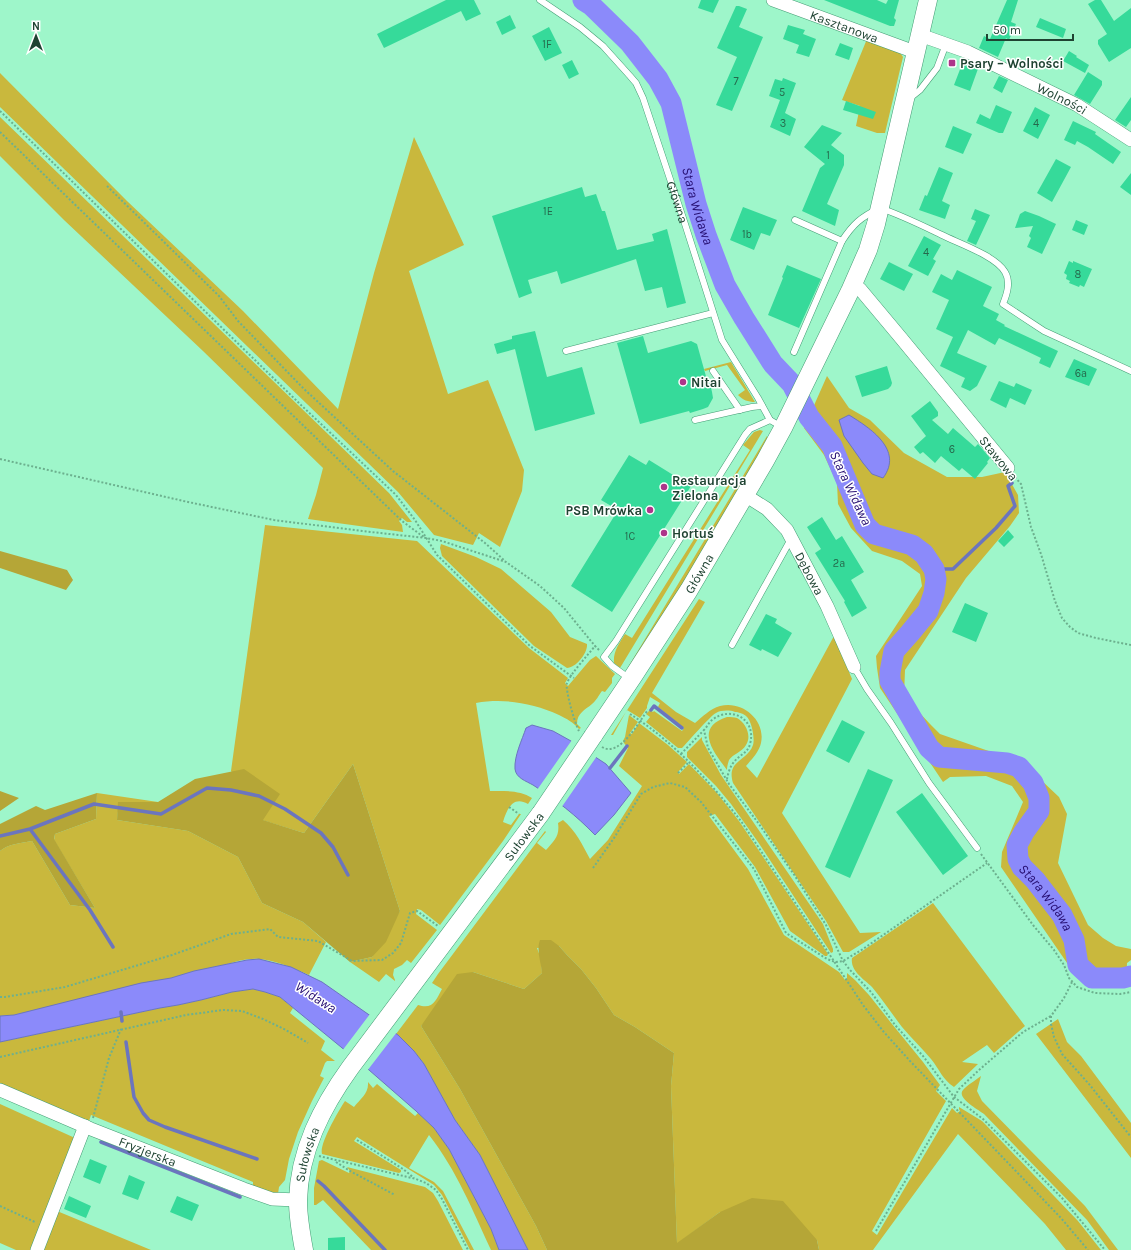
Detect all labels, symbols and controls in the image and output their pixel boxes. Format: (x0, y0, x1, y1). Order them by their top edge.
street label: Kasztanowa (808, 7, 880, 46)
north arrow (16, 16, 56, 56)
scale bar (987, 16, 1073, 42)
text: N (32, 20, 40, 33)
text: 50 m (993, 23, 1021, 37)
house number: 1F (542, 38, 552, 51)
place label: Psary – Wolności (960, 56, 1064, 71)
marker: Psary – Wolności (947, 58, 957, 68)
house number: 7 (733, 75, 739, 88)
street label: Wolności (1035, 80, 1090, 118)
house number: 5 (779, 86, 785, 99)
house number: 3 (780, 117, 786, 130)
house number: 4 (1033, 117, 1039, 130)
house number: 1 (826, 149, 830, 162)
water label: Stara Widawa (678, 165, 717, 247)
street label: Główna (663, 179, 691, 225)
house number: 1E (543, 205, 553, 218)
house number: 1b (742, 228, 752, 241)
house number: 4 (923, 246, 929, 259)
house number: 8 (1075, 268, 1082, 281)
house number: 6a (1075, 367, 1087, 380)
place label: Nitai (691, 375, 722, 390)
marker: Nitai (678, 377, 688, 387)
street label: Stawowa (976, 433, 1021, 484)
house number: 6 (949, 443, 955, 456)
water label: Stara Widawa (826, 448, 875, 528)
place label: Restauracja Zielona (672, 473, 747, 503)
marker: Restauracja Zielona (659, 482, 669, 492)
place label: PSB Mrówka (565, 503, 642, 518)
marker: PSB Mrówka (645, 505, 655, 515)
place label: Hortuś (672, 526, 714, 541)
marker: Hortuś (659, 528, 669, 538)
house number: 1C (625, 530, 635, 543)
street label: Dębowa (792, 549, 827, 598)
street label: Główna (682, 551, 717, 596)
house number: 2a (833, 557, 845, 570)
street label: Sułowska (501, 809, 547, 864)
water label: Stara Widawa (1015, 861, 1076, 934)
water label: Widawa (292, 978, 340, 1017)
street label: Sułowska (292, 1125, 323, 1183)
street label: Fryzjerska (117, 1134, 179, 1170)

